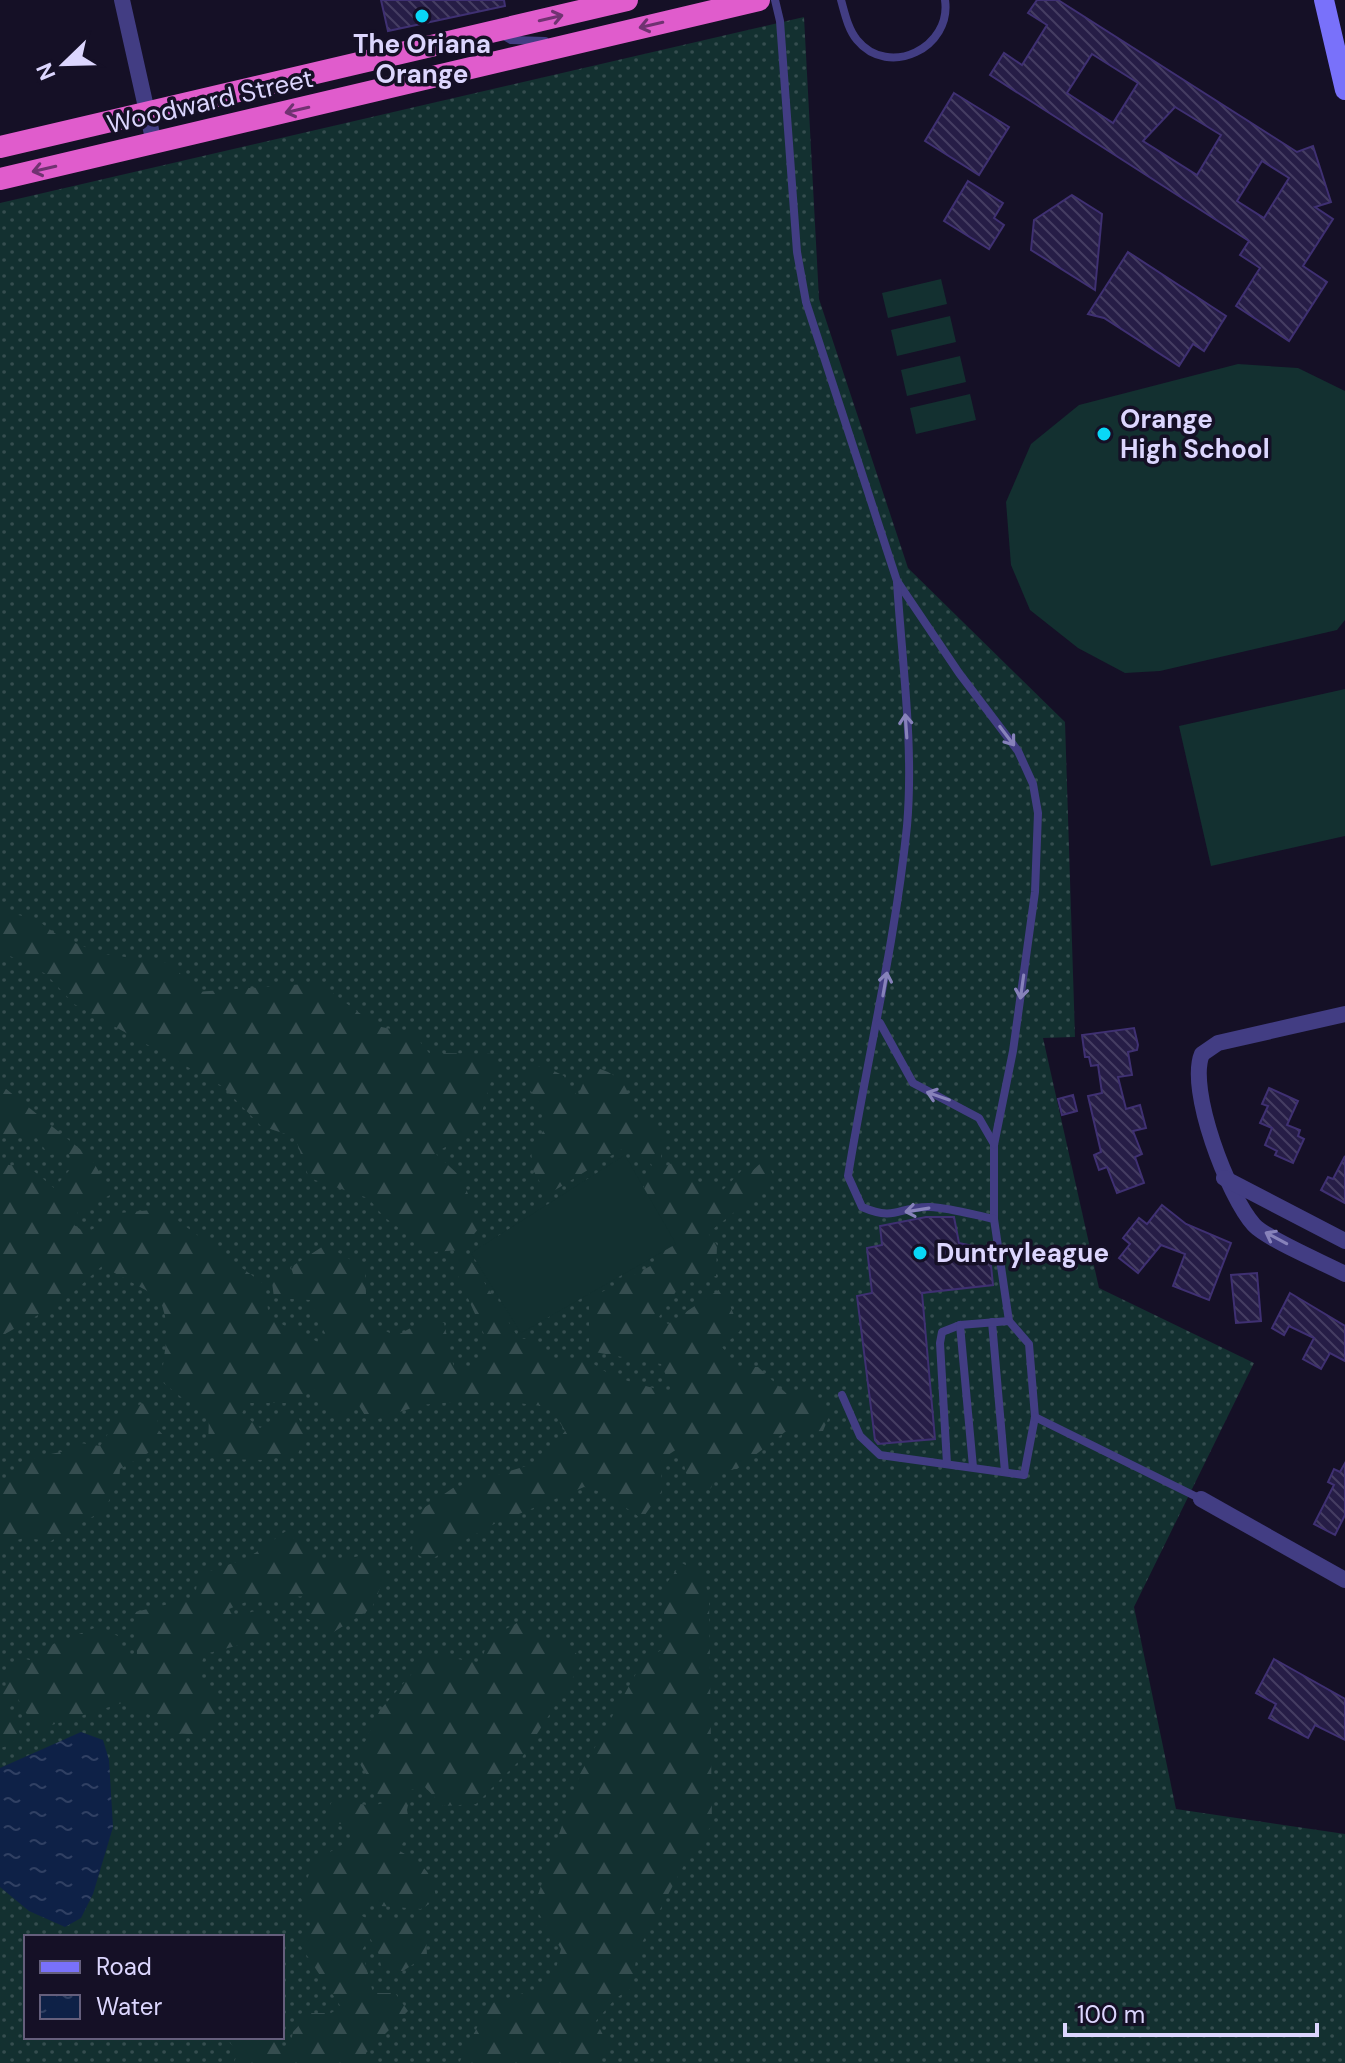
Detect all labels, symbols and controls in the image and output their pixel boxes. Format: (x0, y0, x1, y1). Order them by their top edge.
marker: The Oriana Orange (413, 7, 431, 25)
one-way arrow (537, 10, 563, 25)
one-way arrow (638, 18, 664, 33)
north arrow (24, 24, 104, 104)
place label: The Oriana Orange (353, 27, 491, 91)
text: N (30, 59, 63, 85)
street label: Woodward Street (104, 61, 316, 141)
one-way arrow (285, 103, 310, 118)
one-way arrow (31, 162, 57, 177)
place label: Orange High School (1120, 402, 1270, 466)
marker: Orange High School (1095, 425, 1113, 443)
one-way arrow (898, 713, 913, 740)
one-way arrow (998, 725, 1015, 746)
one-way arrow (878, 972, 893, 997)
one-way arrow (1014, 974, 1029, 999)
one-way arrow (926, 1088, 951, 1102)
one-way arrow (905, 1203, 931, 1218)
one-way arrow (1265, 1229, 1288, 1245)
place label: Duntryleague (936, 1236, 1109, 1270)
marker: Duntryleague (911, 1244, 929, 1262)
legend (24, 1935, 284, 2039)
text: Road (96, 1951, 152, 1982)
scale bar (1065, 1987, 1317, 2037)
text: Water (96, 1991, 162, 2022)
text: 100 m (1077, 1999, 1145, 2030)

